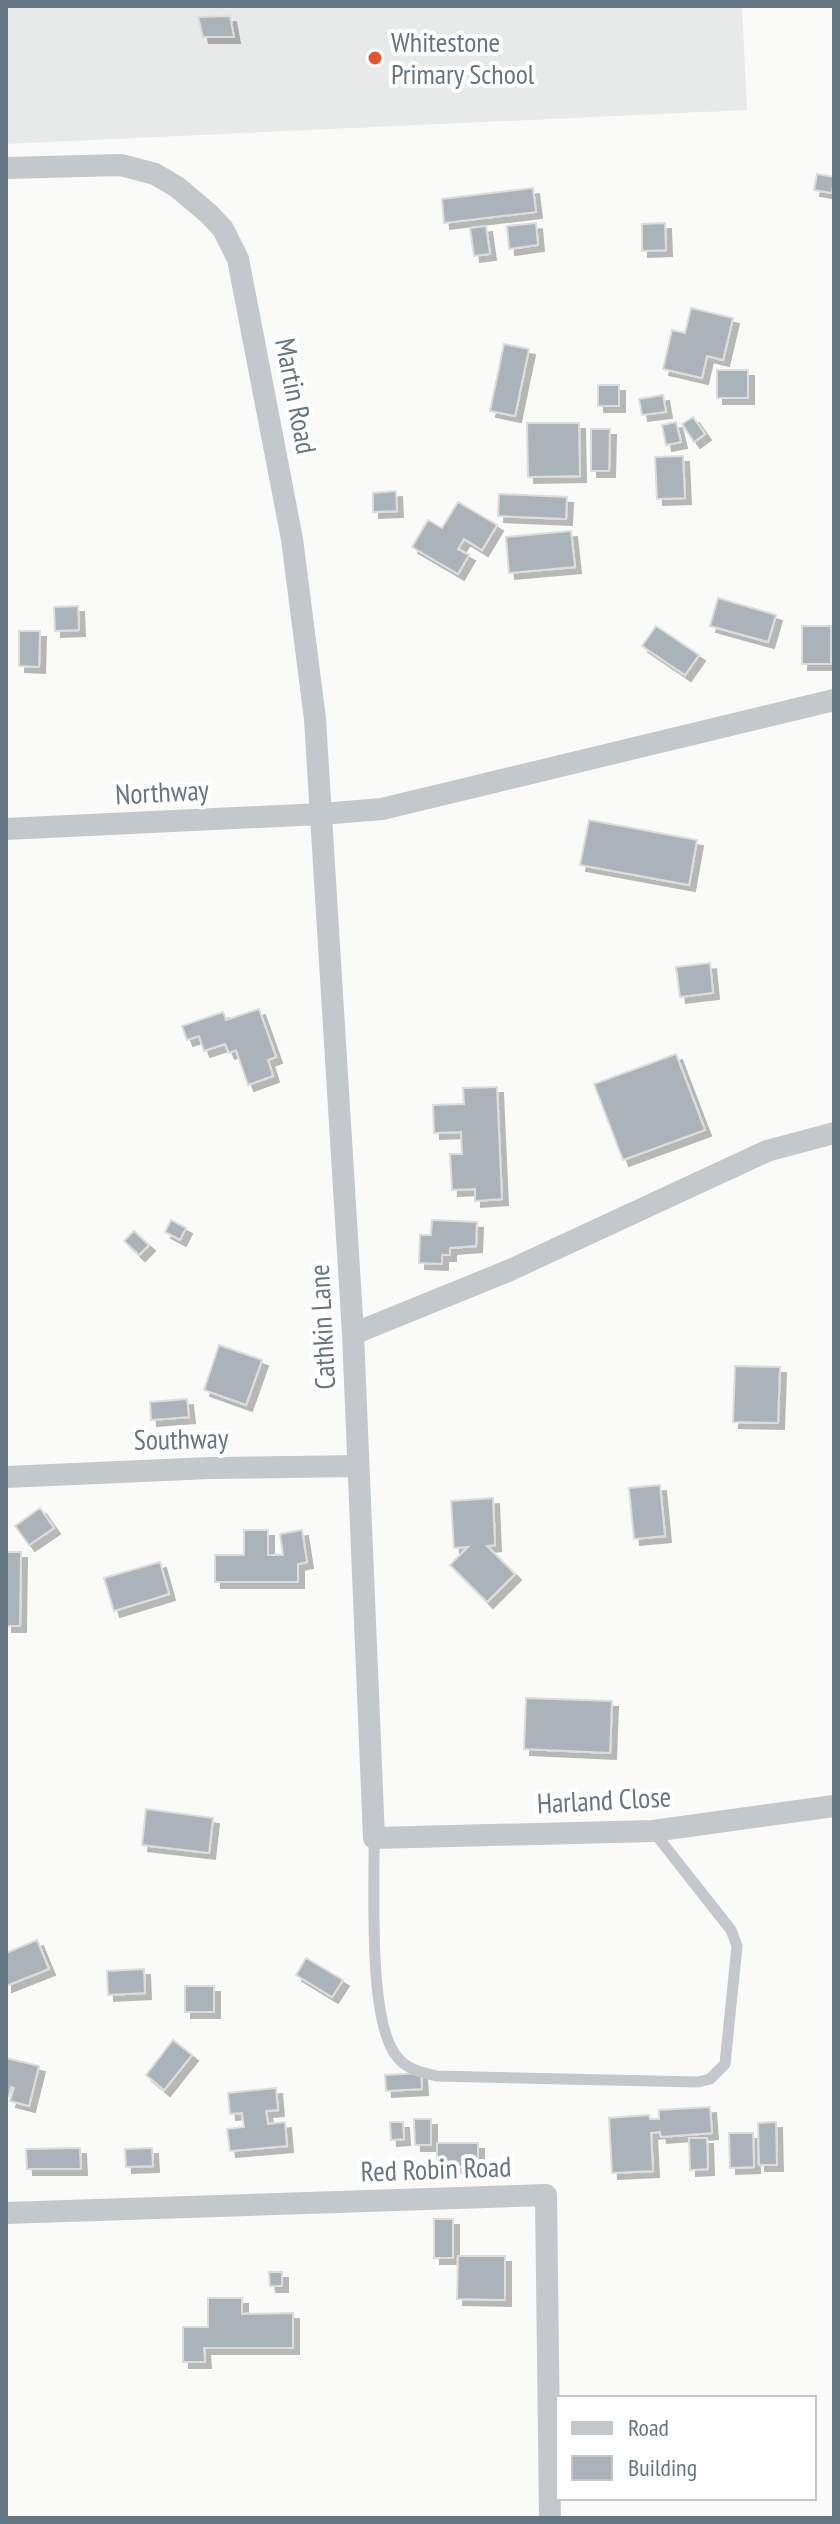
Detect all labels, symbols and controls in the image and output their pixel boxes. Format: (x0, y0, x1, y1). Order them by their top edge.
place label: Whitestone Primary School (391, 23, 535, 92)
marker: Whitestone Primary School (366, 49, 384, 67)
street label: Martin Road (267, 335, 326, 457)
street label: Northway (114, 771, 210, 812)
street label: Cathkin Lane (300, 1264, 343, 1390)
street label: Southway (133, 1419, 229, 1458)
street label: Harland Close (536, 1778, 672, 1821)
street label: Red Robin Road (360, 2147, 512, 2190)
legend (556, 2396, 816, 2500)
text: Road (628, 2412, 669, 2443)
text: Building (628, 2452, 697, 2483)

